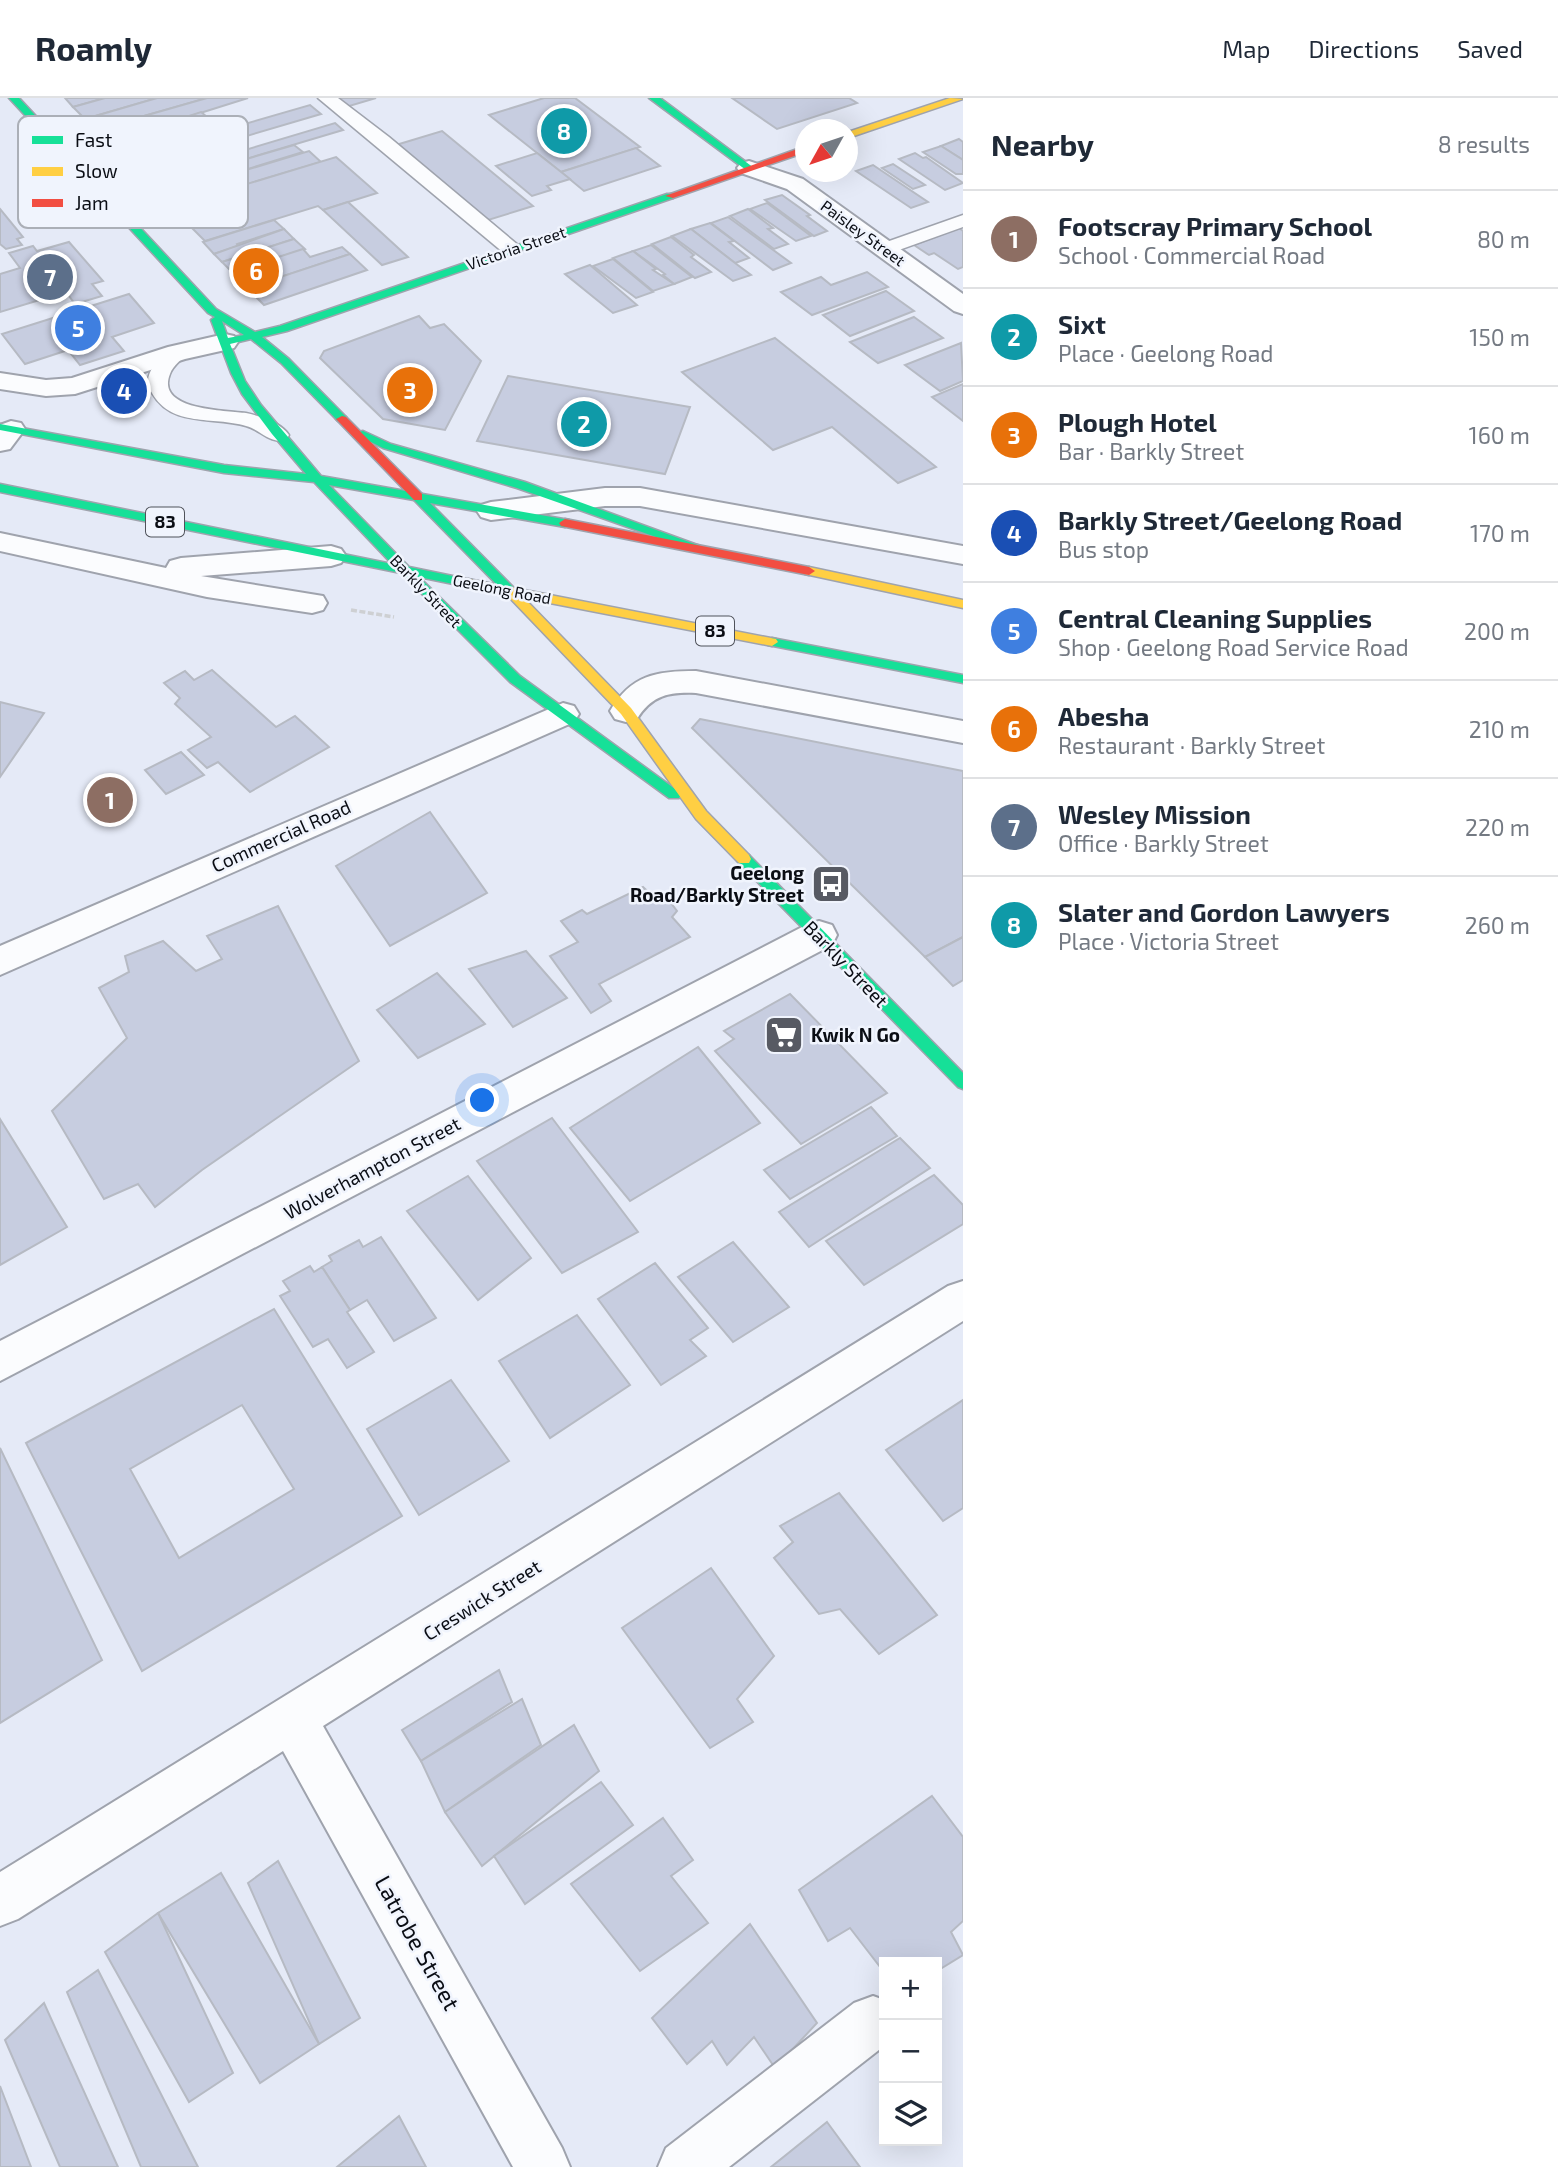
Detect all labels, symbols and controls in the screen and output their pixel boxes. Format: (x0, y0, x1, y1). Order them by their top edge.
text: Roamly (35, 28, 152, 68)
text: Map (1222, 34, 1270, 63)
text: Directions (1308, 34, 1419, 63)
text: Saved (1457, 34, 1523, 63)
pin: 8 (541, 105, 587, 157)
legend (18, 116, 248, 228)
north arrow (795, 119, 858, 182)
text: Nearby (991, 126, 1094, 162)
text: Fast (75, 128, 112, 151)
text: 8 results (1438, 130, 1530, 158)
text: Slow (75, 159, 118, 182)
text: Jam (75, 191, 109, 214)
street label: Paisley Street (817, 196, 909, 270)
text: Footscray Primary School (1058, 210, 1372, 241)
street label: Victoria Street (464, 222, 568, 273)
text: 1 (1009, 225, 1019, 253)
text: 80 m (1477, 225, 1530, 253)
text: School · Commercial Road (1058, 241, 1325, 269)
pin: 6 (233, 245, 279, 297)
pin: 7 (27, 251, 73, 303)
pin: 5 (55, 302, 101, 354)
text: Sixt (1058, 308, 1106, 339)
text: 2 (1007, 323, 1021, 351)
text: 150 m (1469, 323, 1530, 351)
text: Place · Geelong Road (1058, 339, 1273, 367)
pin: 3 (387, 364, 433, 416)
pin: 4 (101, 365, 147, 417)
pin: 2 (561, 398, 607, 450)
text: Plough Hotel (1058, 406, 1217, 437)
text: 3 (1007, 421, 1021, 449)
text: 160 m (1469, 421, 1530, 449)
text: Bar · Barkly Street (1058, 437, 1244, 465)
text: Barkly Street/Geelong Road (1058, 504, 1402, 535)
road number: 83 (146, 508, 184, 536)
text: 4 (1007, 519, 1021, 547)
text: 170 m (1470, 519, 1530, 547)
text: Bus stop (1058, 535, 1149, 563)
street label: Barkly Street (387, 550, 466, 631)
street label: Geelong Road (451, 570, 553, 607)
text: Central Cleaning Supplies (1058, 602, 1372, 633)
road number: 83 (696, 616, 734, 646)
text: 5 (1008, 617, 1020, 645)
text: 200 m (1464, 617, 1530, 645)
text: Shop · Geelong Road Service Road (1058, 633, 1409, 661)
text: Abesha (1058, 700, 1149, 731)
text: 6 (1007, 715, 1021, 743)
text: 210 m (1469, 715, 1530, 743)
text: Restaurant · Barkly Street (1058, 731, 1325, 759)
pin: 1 (87, 774, 133, 826)
street label: Commercial Road (208, 795, 354, 877)
text: Wesley Mission (1058, 798, 1251, 829)
text: 7 (1008, 813, 1020, 841)
text: 220 m (1465, 813, 1530, 841)
text: Office · Barkly Street (1058, 829, 1269, 857)
place label: Geelong Road/Barkly Street (630, 861, 804, 907)
bus stop icon: Geelong Road/Barkly Street (810, 863, 852, 905)
text: Slater and Gordon Lawyers (1058, 896, 1390, 927)
text: 8 (1007, 911, 1021, 939)
text: 260 m (1465, 911, 1530, 939)
street label: Barkly Street (799, 916, 893, 1012)
text: Place · Victoria Street (1058, 927, 1279, 955)
supermarket icon: Kwik N Go (763, 1014, 805, 1056)
place label: Kwik N Go (811, 1023, 900, 1046)
your location (465, 1083, 499, 1117)
street label: Wolverhampton Street (280, 1111, 464, 1224)
street label: Creswick Street (419, 1554, 545, 1645)
street label: Latrobe Street (369, 1870, 467, 2015)
map controls (879, 1957, 942, 2146)
button: + (879, 1957, 942, 2020)
button: − (879, 2020, 942, 2083)
button: layers (879, 2083, 942, 2146)

